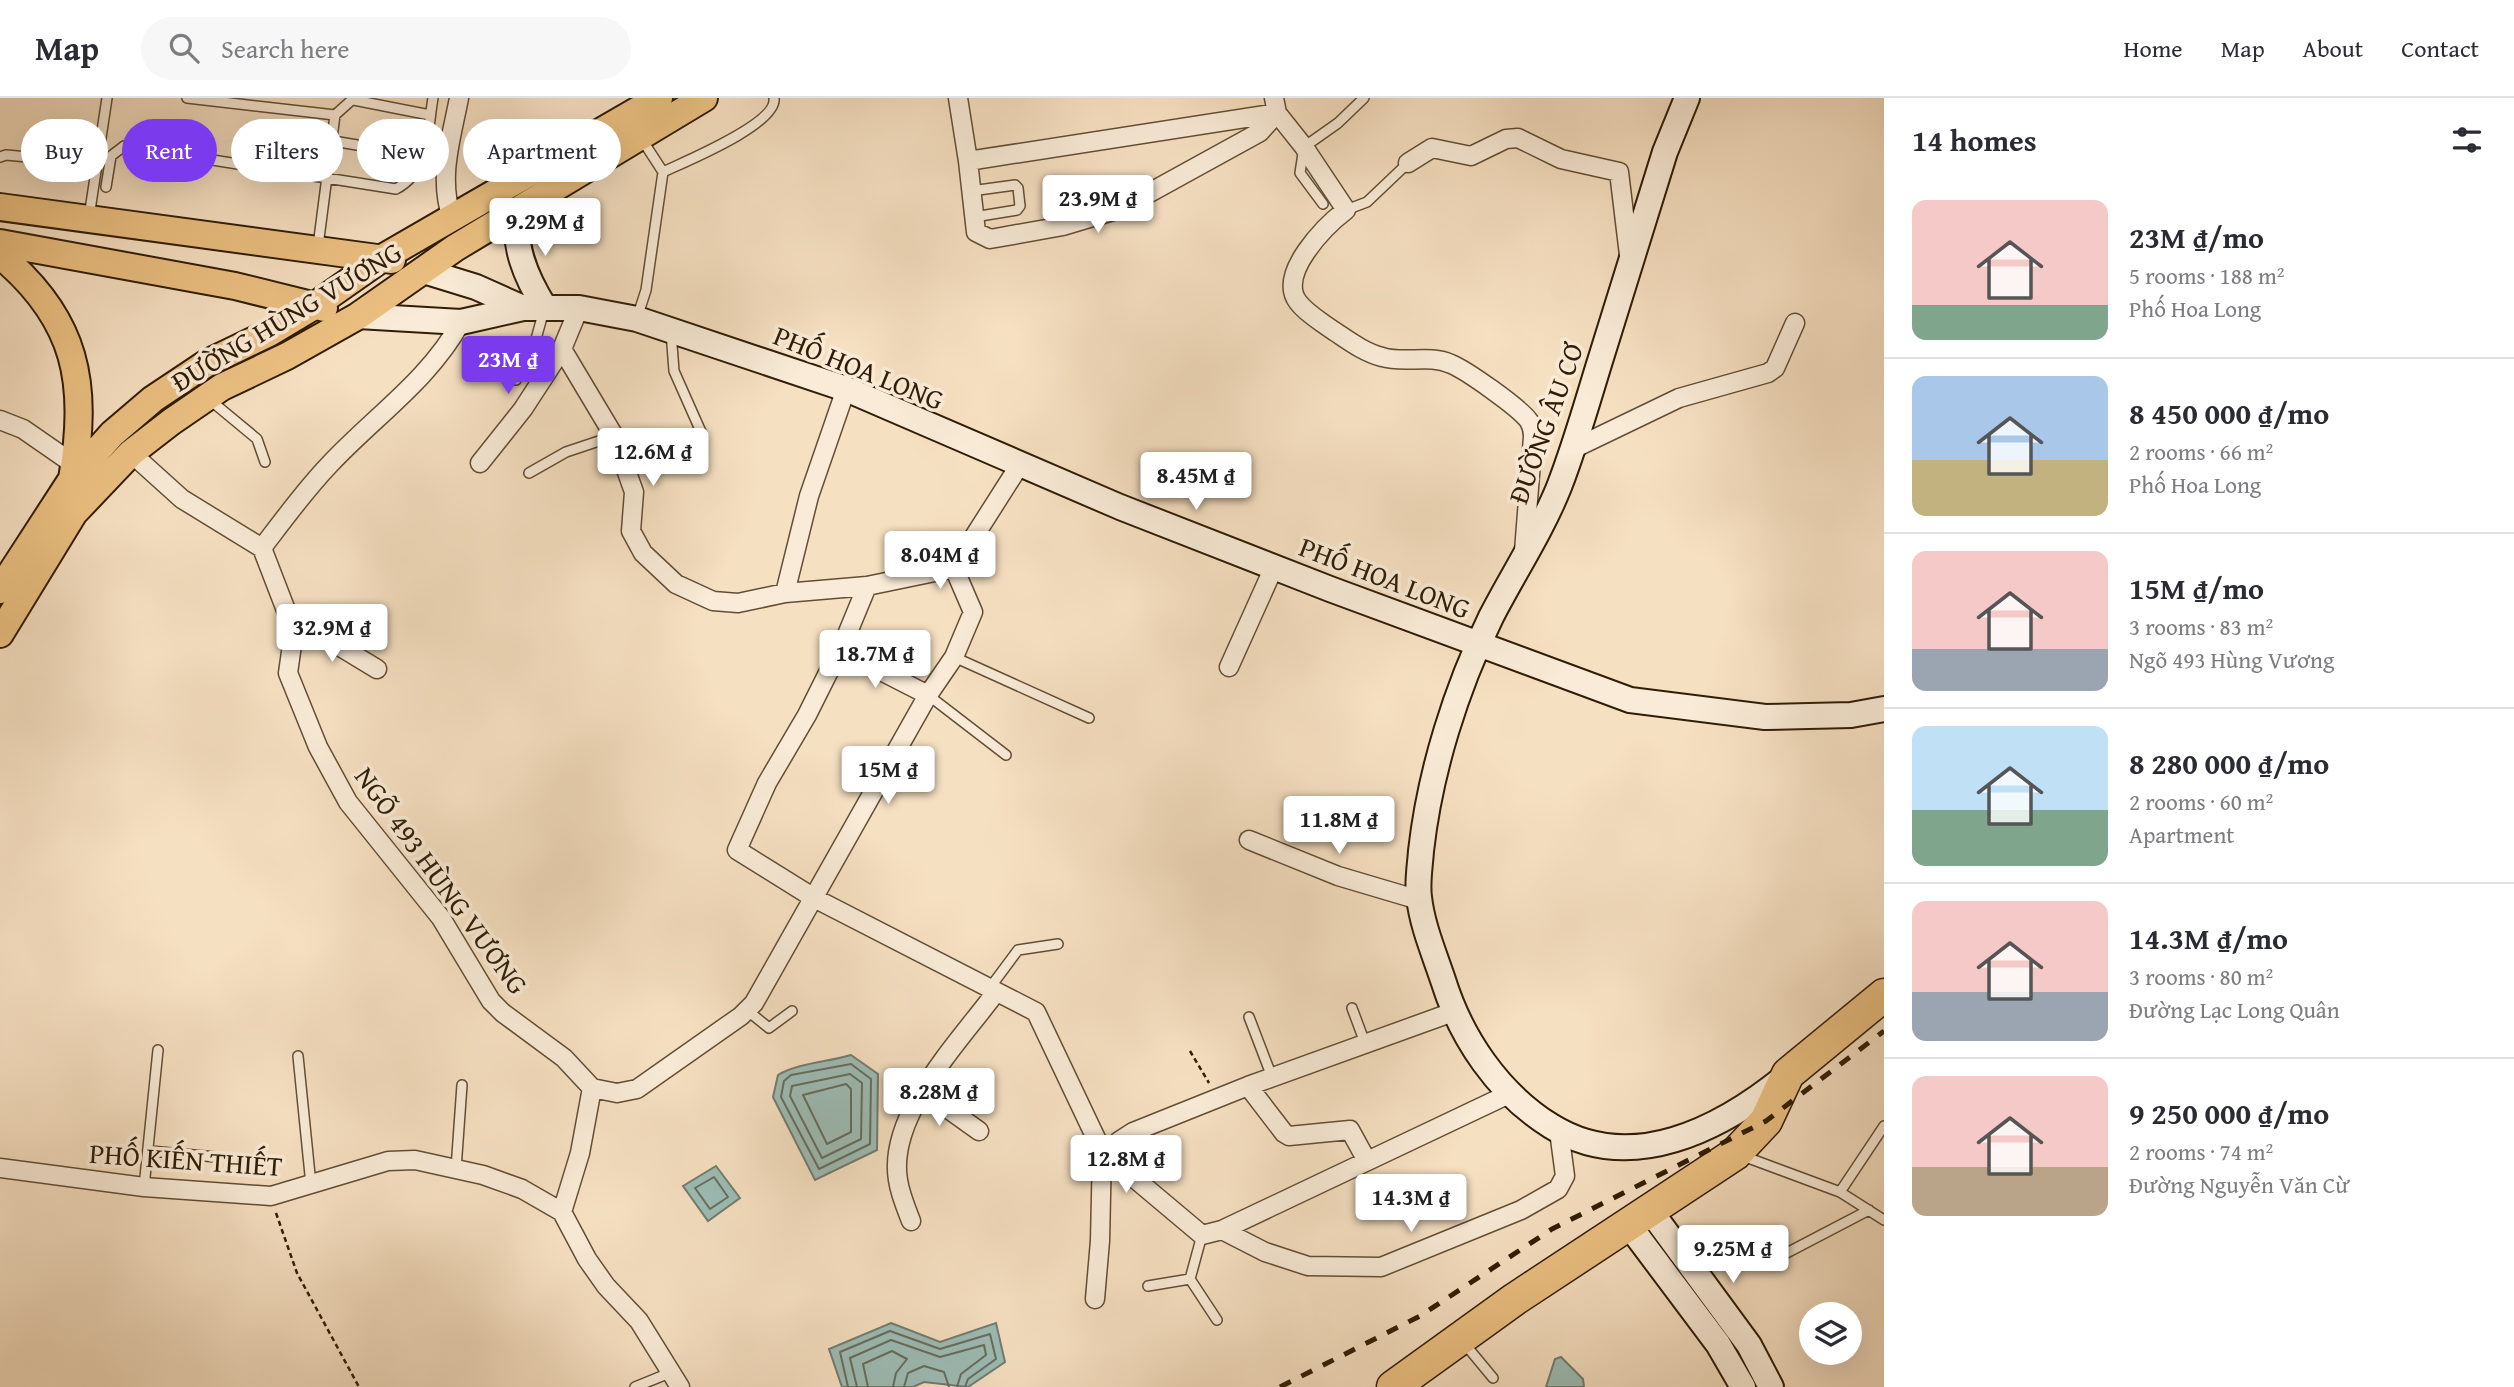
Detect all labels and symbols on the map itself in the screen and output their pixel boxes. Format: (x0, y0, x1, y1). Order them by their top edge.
pin: 23.9M ₫ (1033, 176, 1163, 235)
pin: 9.29M ₫ (480, 198, 610, 258)
street label: ĐƯỜNG HÙNG VƯƠNG (163, 231, 409, 401)
street label: PHỐ HOA LONG (768, 314, 950, 420)
pin: 23M ₫ (459, 336, 557, 396)
street label: ĐƯỜNG ÂU CƠ (1497, 336, 1593, 509)
pin: 12.6M ₫ (588, 428, 718, 488)
pin: 8.45M ₫ (1131, 452, 1261, 512)
street label: PHỐ HOA LONG (1294, 526, 1476, 628)
pin: 8.04M ₫ (875, 532, 1005, 591)
pin: 32.9M ₫ (267, 604, 397, 664)
pin: 18.7M ₫ (810, 630, 940, 690)
pin: 15M ₫ (839, 746, 937, 806)
street label: NGÕ 493 HÙNG VƯƠNG (345, 758, 539, 1002)
pin: 11.8M ₫ (1274, 796, 1404, 856)
pin: 8.28M ₫ (874, 1068, 1004, 1128)
street label: PHỐ KIẾN THIẾT (88, 1132, 284, 1186)
pin: 12.8M ₫ (1061, 1136, 1191, 1195)
pin: 14.3M ₫ (1346, 1174, 1476, 1234)
pin: 9.25M ₫ (1668, 1226, 1798, 1285)

